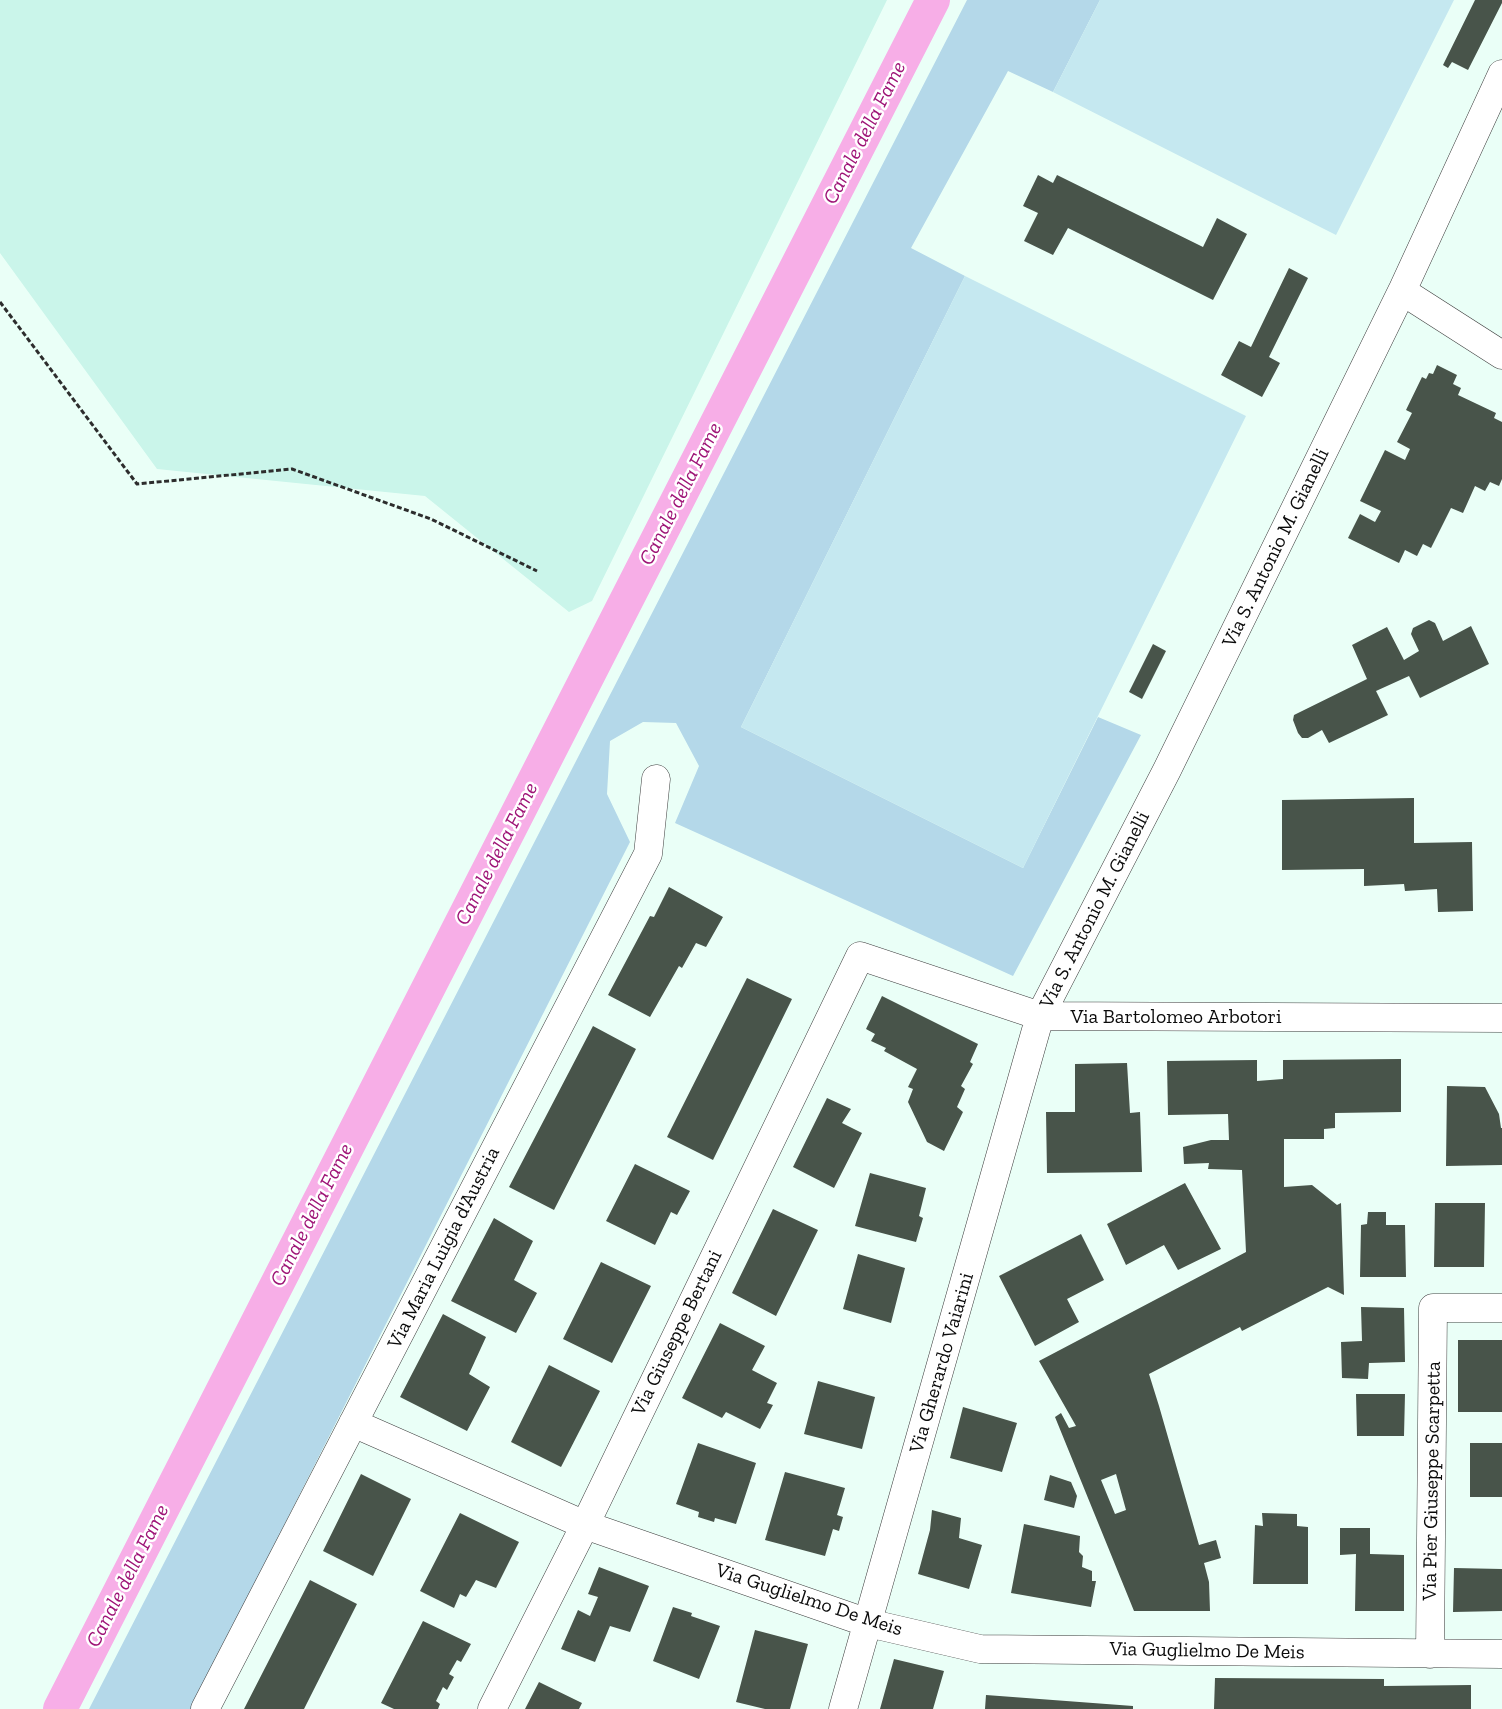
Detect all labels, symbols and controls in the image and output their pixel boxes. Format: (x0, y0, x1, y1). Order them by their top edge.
water label: Canale della Fame (818, 57, 912, 209)
water label: Canale della Fame (634, 418, 728, 570)
street label: Via S. Antonio M. Gianelli (1217, 445, 1335, 651)
water label: Canale della Fame (450, 778, 544, 930)
street label: Via S. Antonio M. Gianelli (1035, 807, 1155, 1013)
street label: Via Bartolomeo Arbotori (1070, 1005, 1282, 1029)
water label: Canale della Fame (265, 1139, 359, 1291)
street label: Via Maria Luigia d'Austria (383, 1143, 505, 1353)
street label: Via Giuseppe Bertani (627, 1246, 727, 1420)
street label: Via Gherardo Vaiarini (905, 1270, 979, 1456)
street label: Via Pier Giuseppe Scarpetta (1418, 1361, 1446, 1601)
water label: Canale della Fame (81, 1500, 175, 1652)
street label: Via Guglielmo De Meis (713, 1558, 905, 1642)
street label: Via Guglielmo De Meis (1109, 1637, 1305, 1665)

